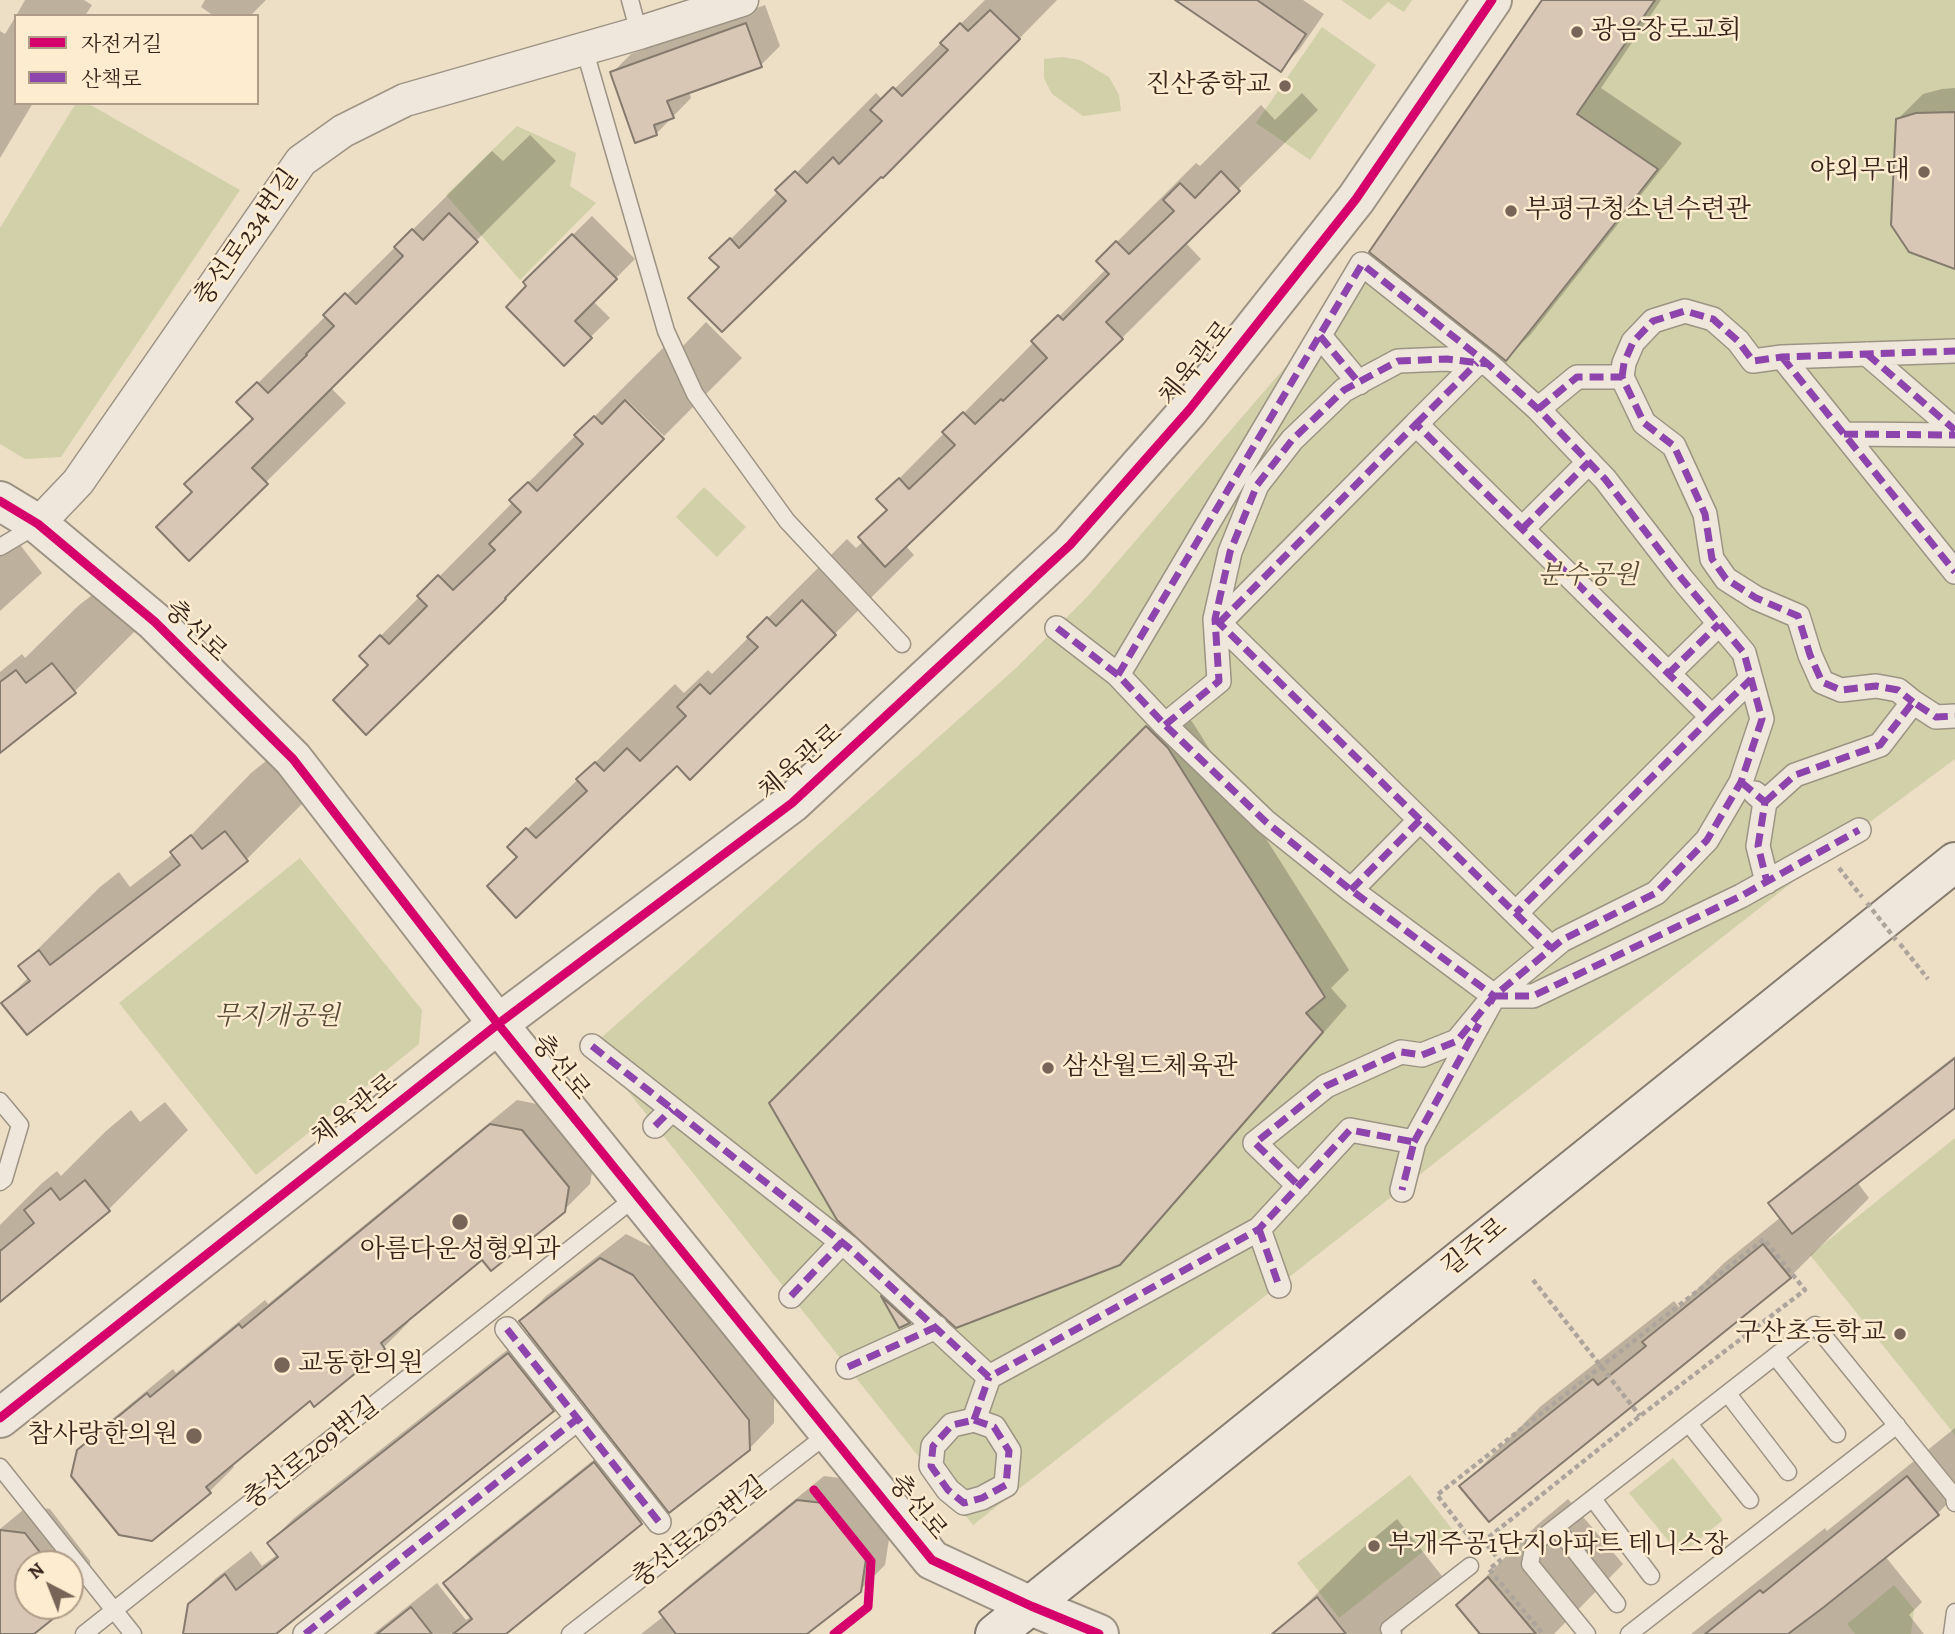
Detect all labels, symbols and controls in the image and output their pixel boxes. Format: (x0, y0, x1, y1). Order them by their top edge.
legend (14, 14, 259, 105)
place label: 광음장로교회 (1591, 16, 1742, 48)
marker: 광음장로교회 (1569, 24, 1585, 40)
text: 자전거길 (81, 30, 162, 58)
text: 산책로 (81, 65, 142, 93)
place label: 진산중학교 (1145, 70, 1271, 102)
marker: 진산중학교 (1277, 78, 1293, 94)
place label: 야외무대 (1810, 156, 1910, 188)
street label: 충선로234번길 (188, 163, 306, 313)
marker: 야외무대 (1916, 164, 1932, 180)
place label: 부평구청소년수련관 (1525, 195, 1751, 227)
marker: 부평구청소년수련관 (1503, 203, 1519, 219)
street label: 체육관로 (1153, 315, 1241, 413)
park label: 분수공원 (1538, 561, 1638, 593)
street label: 충선로 (157, 595, 233, 669)
street label: 체육관로 (753, 718, 849, 808)
park label: 무지개공원 (214, 1002, 340, 1034)
street label: 충선로 (524, 1029, 596, 1107)
place label: 삼산월드체육관 (1062, 1052, 1238, 1084)
marker: 삼산월드체육관 (1040, 1060, 1056, 1076)
street label: 체육관로 (306, 1068, 404, 1154)
marker: 아름다운성형외과 (450, 1212, 470, 1232)
street label: 길주로 (1436, 1212, 1514, 1284)
place label: 아름다운성형외과 (360, 1235, 560, 1267)
place label: 구산초등학교 (1735, 1318, 1886, 1350)
marker: 구산초등학교 (1892, 1326, 1908, 1342)
place label: 교동한의원 (298, 1349, 424, 1381)
marker: 교동한의원 (272, 1355, 292, 1375)
street label: 충선로209번길 (238, 1391, 386, 1517)
place label: 참사랑한의원 (27, 1420, 178, 1452)
marker: 참사랑한의원 (184, 1426, 204, 1446)
street label: 충선로 (881, 1469, 953, 1547)
street label: 충선로203번길 (626, 1471, 774, 1595)
place label: 부개주공1단지아파트 테니스장 (1388, 1530, 1729, 1562)
marker: 부개주공1단지아파트 테니스장 (1366, 1538, 1382, 1554)
north arrow (14, 1550, 84, 1620)
text: N (22, 1557, 50, 1585)

